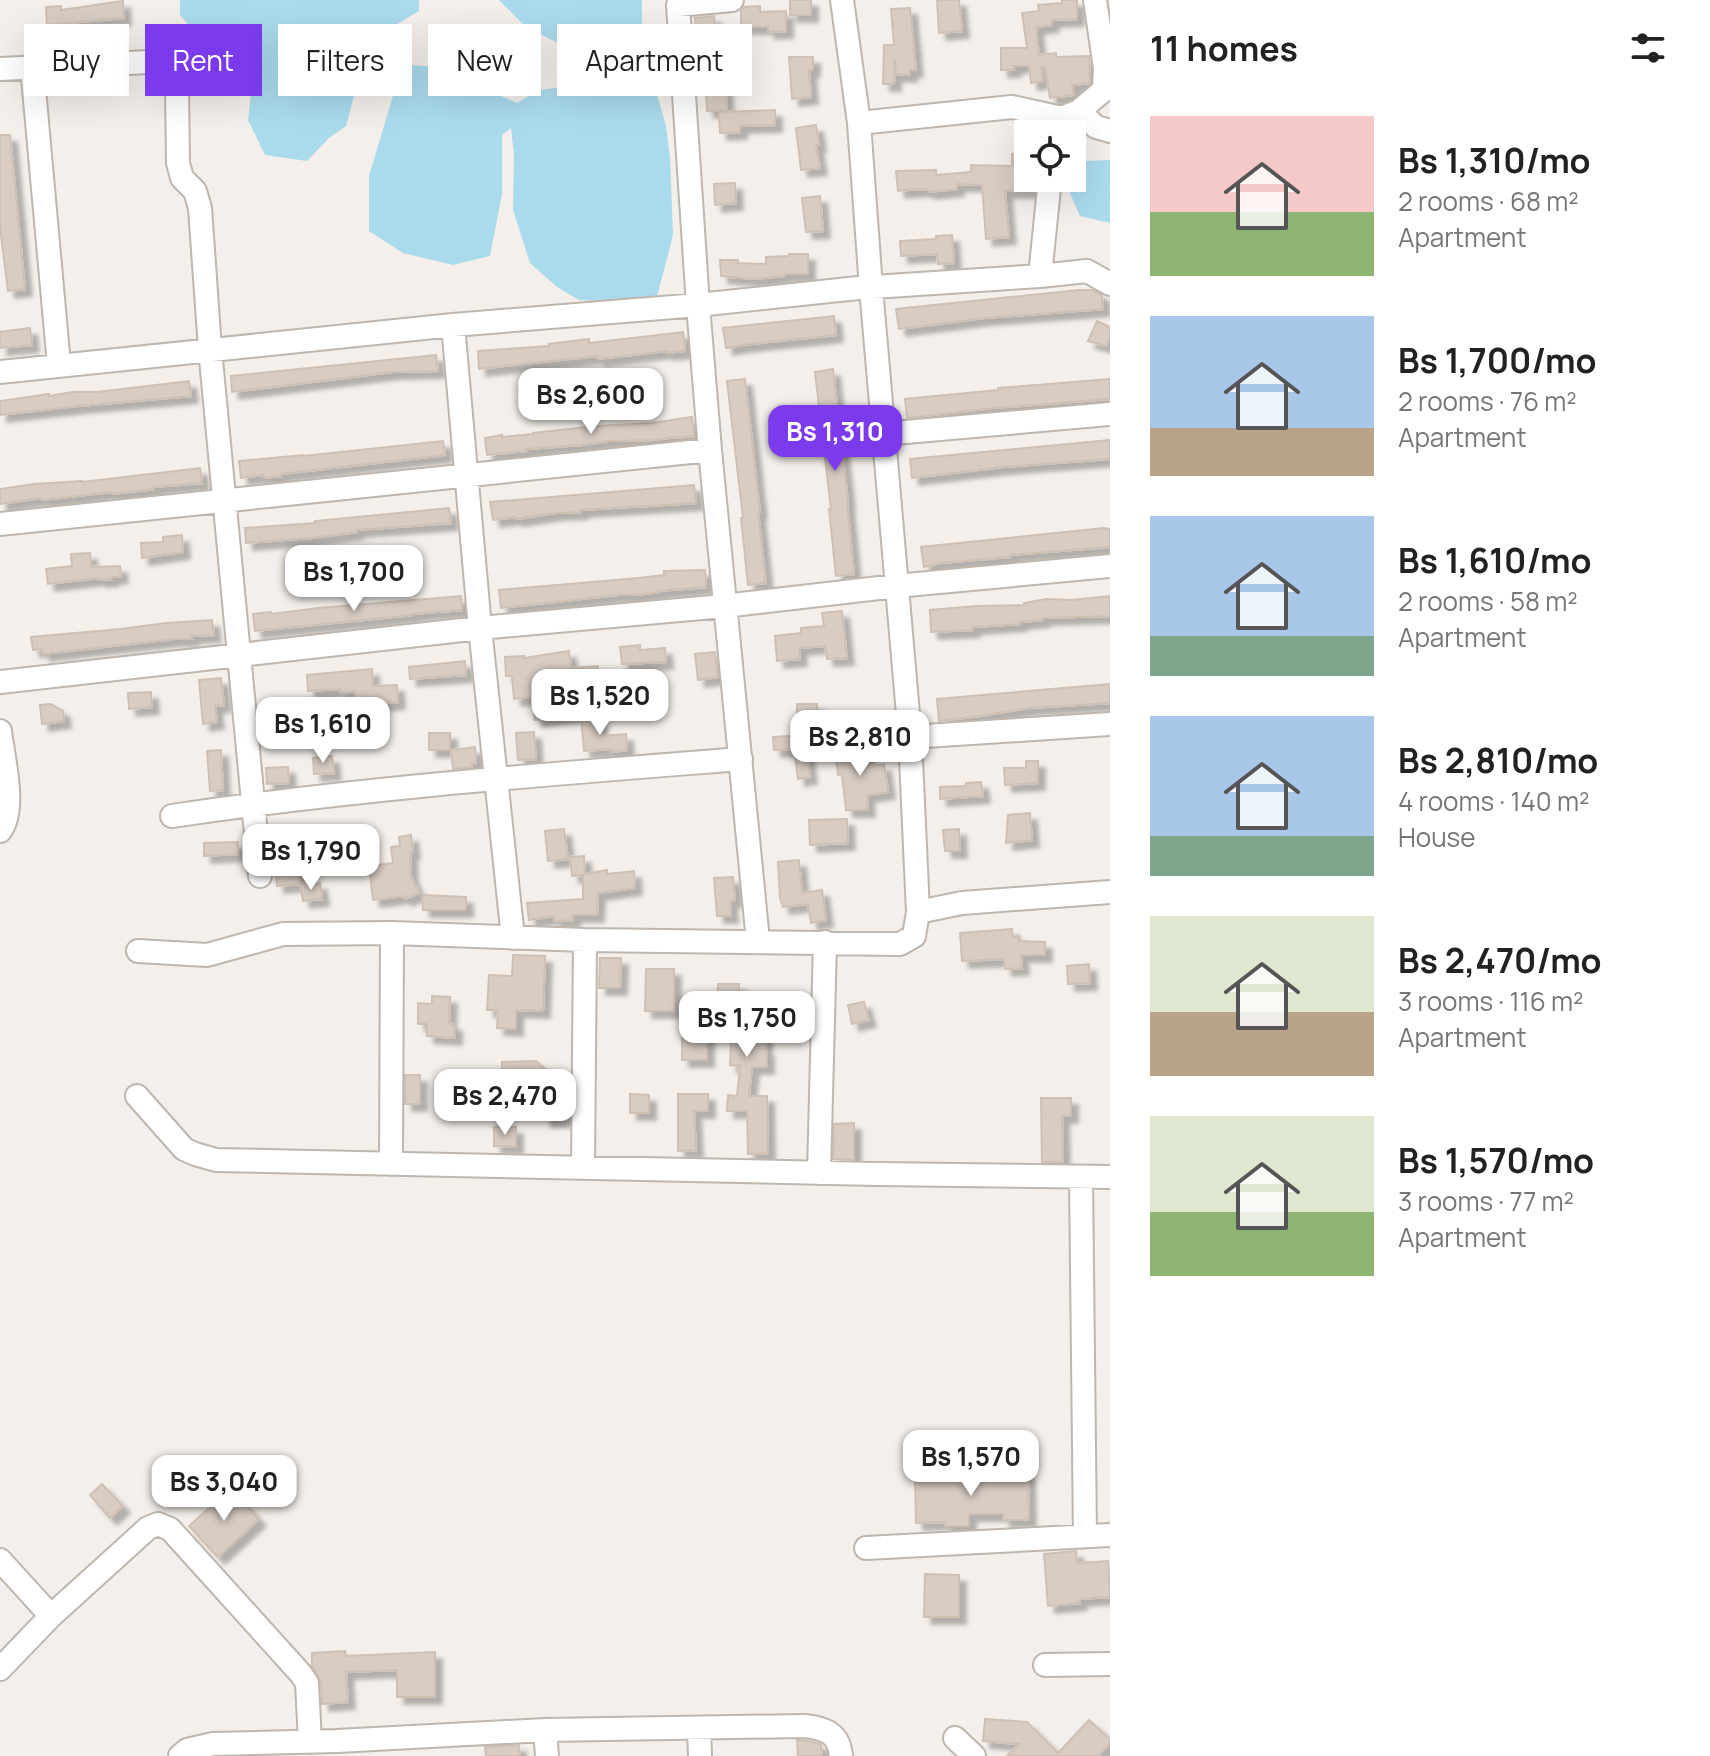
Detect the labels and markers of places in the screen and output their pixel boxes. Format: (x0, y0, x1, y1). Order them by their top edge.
pin: Bs 2,600 (508, 368, 674, 436)
pin: Bs 1,310 (752, 405, 918, 473)
pin: Bs 1,700 (271, 545, 437, 613)
pin: Bs 1,520 (517, 669, 683, 737)
pin: Bs 1,610 (240, 697, 406, 765)
pin: Bs 2,810 (777, 710, 943, 778)
pin: Bs 1,790 (228, 824, 394, 892)
pin: Bs 1,750 (664, 991, 830, 1059)
pin: Bs 2,470 (422, 1069, 588, 1137)
pin: Bs 1,570 (888, 1430, 1054, 1498)
pin: Bs 3,040 (141, 1455, 307, 1523)

